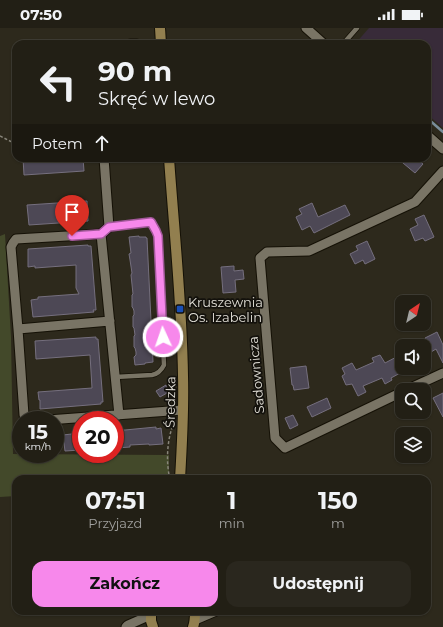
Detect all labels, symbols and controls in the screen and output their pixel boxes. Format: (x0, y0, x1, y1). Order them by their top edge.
text: 07:50 (20, 5, 62, 24)
text: 90 m (98, 54, 172, 88)
icon: left (32, 56, 84, 108)
text: Skręć w lewo (98, 88, 215, 110)
icon: ahead (91, 132, 113, 154)
text: Potem (32, 134, 83, 153)
pin (55, 195, 89, 236)
icon: arrive (61, 201, 83, 223)
place label: Kruszewnia Os. Izabelin (188, 294, 263, 325)
north arrow (395, 295, 431, 331)
map controls (395, 295, 431, 463)
marker: Kruszewnia Os. Izabelin (175, 304, 185, 314)
position arrow (142, 316, 184, 358)
street label: Sadownicza (245, 336, 267, 414)
button: sound (395, 339, 431, 375)
street label: Średzka (162, 376, 178, 428)
button: search (395, 383, 431, 419)
speed limit sign: 20 (72, 411, 124, 463)
text: 15 (28, 420, 48, 444)
button: layers (395, 427, 431, 463)
text: km/h (25, 440, 51, 453)
text: 07:51 (85, 486, 146, 515)
text: 1 (227, 486, 237, 515)
text: 150 (318, 486, 358, 515)
text: Przyjazd (88, 515, 142, 531)
text: min (219, 515, 245, 531)
text: m (331, 515, 345, 531)
button: Zakończ (32, 561, 218, 607)
button: Udostępnij (226, 561, 411, 607)

